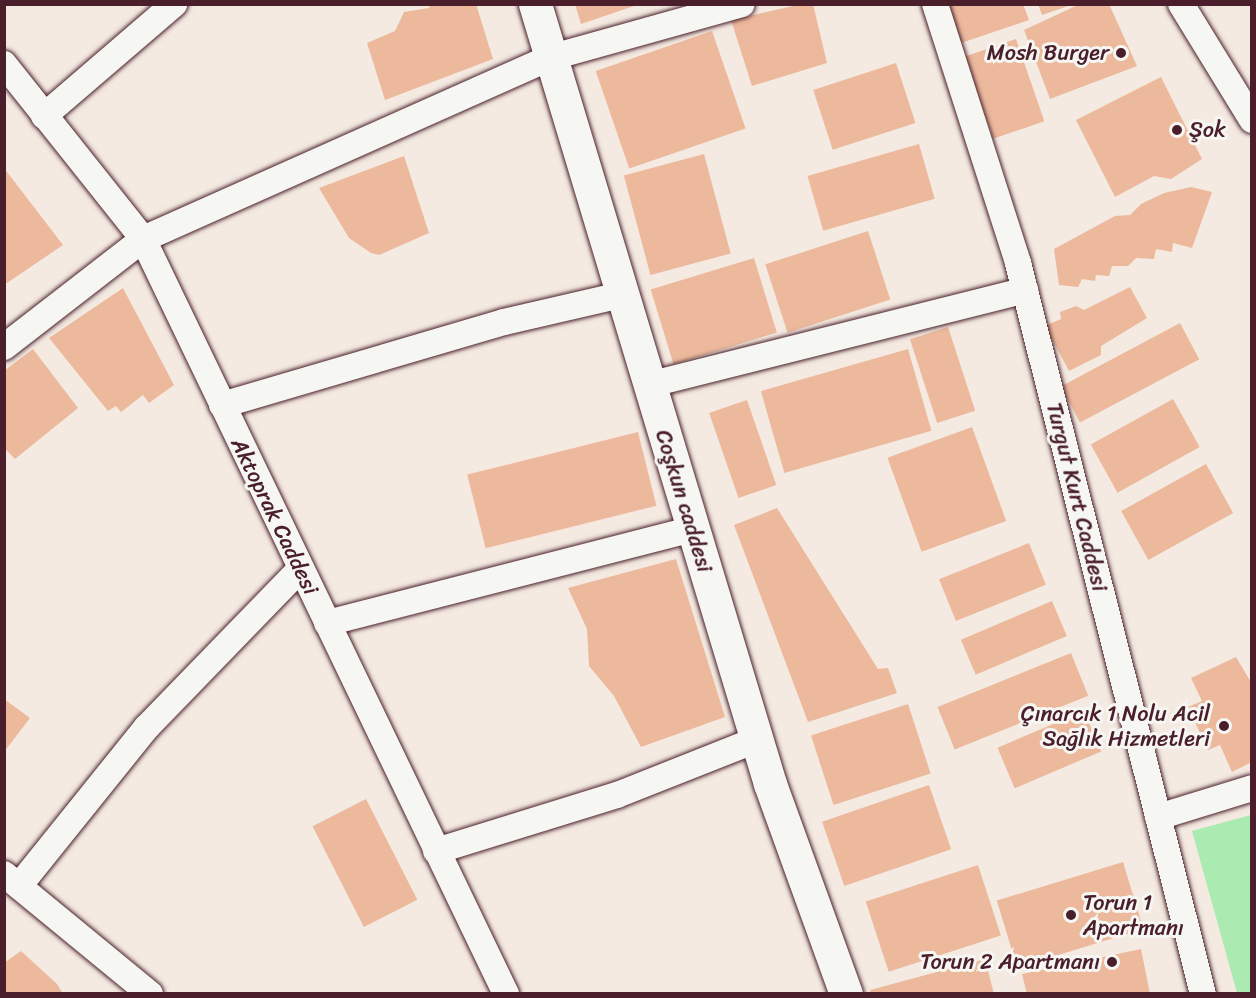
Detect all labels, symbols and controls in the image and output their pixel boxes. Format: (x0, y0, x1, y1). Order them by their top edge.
place label: Mosh Burger (986, 40, 1109, 66)
marker: Mosh Burger (1114, 46, 1128, 60)
place label: Şok (1189, 117, 1226, 143)
marker: Şok (1170, 123, 1184, 137)
street label: Turgut Kurt Caddesi (1041, 400, 1113, 594)
street label: Coşkun caddesi (650, 426, 718, 576)
street label: Aktoprak Caddesi (226, 434, 324, 598)
place label: Çınarcık 1 Nolu Acil Sağlık Hizmetleri (1021, 700, 1210, 752)
marker: Çınarcık 1 Nolu Acil Sağlık Hizmetleri (1215, 717, 1233, 735)
place label: Torun 1 Apartmanı (1083, 889, 1184, 940)
marker: Torun 1 Apartmanı (1064, 908, 1078, 922)
place label: Torun 2 Apartmanı (921, 949, 1100, 975)
marker: Torun 2 Apartmanı (1105, 955, 1119, 969)

